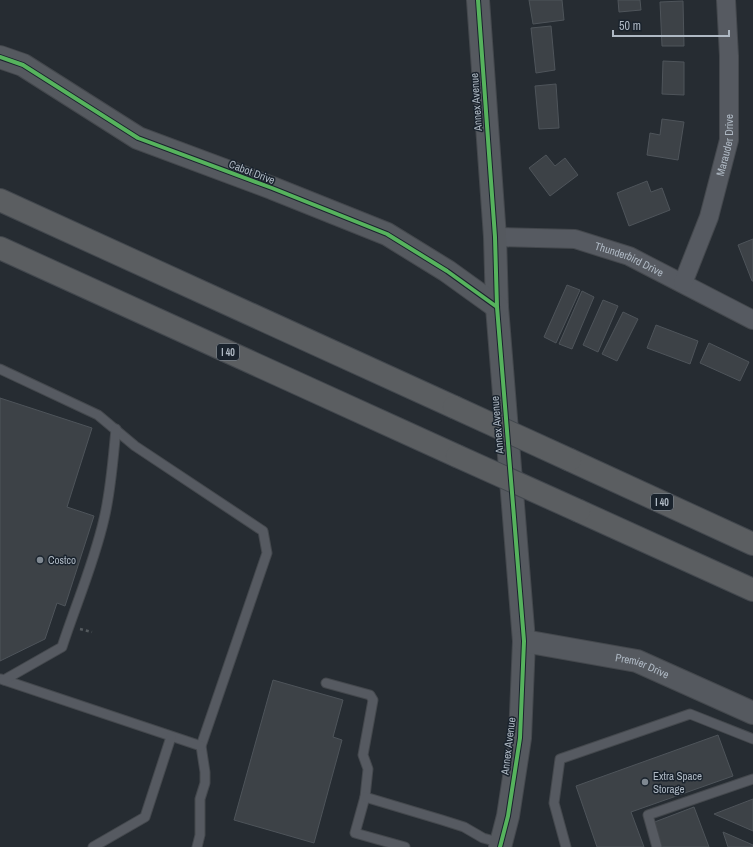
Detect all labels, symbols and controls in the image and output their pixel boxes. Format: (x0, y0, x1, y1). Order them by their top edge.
scale bar (613, 12, 729, 38)
text: 50 m (619, 18, 641, 34)
street label: Annex Avenue (467, 73, 485, 132)
street label: Marauder Drive (713, 114, 736, 177)
street label: Cabot Drive (227, 157, 277, 187)
street label: Thunderbird Drive (593, 239, 666, 280)
road number: I 40 (217, 344, 239, 360)
street label: Annex Avenue (487, 395, 507, 456)
road number: I 40 (651, 494, 673, 510)
place label: Costco (48, 553, 76, 567)
marker: Costco (35, 555, 45, 565)
street label: Premier Drive (614, 650, 671, 681)
street label: Annex Avenue (497, 716, 518, 777)
place label: Extra Space Storage (653, 769, 702, 796)
marker: Extra Space Storage (640, 777, 650, 787)

